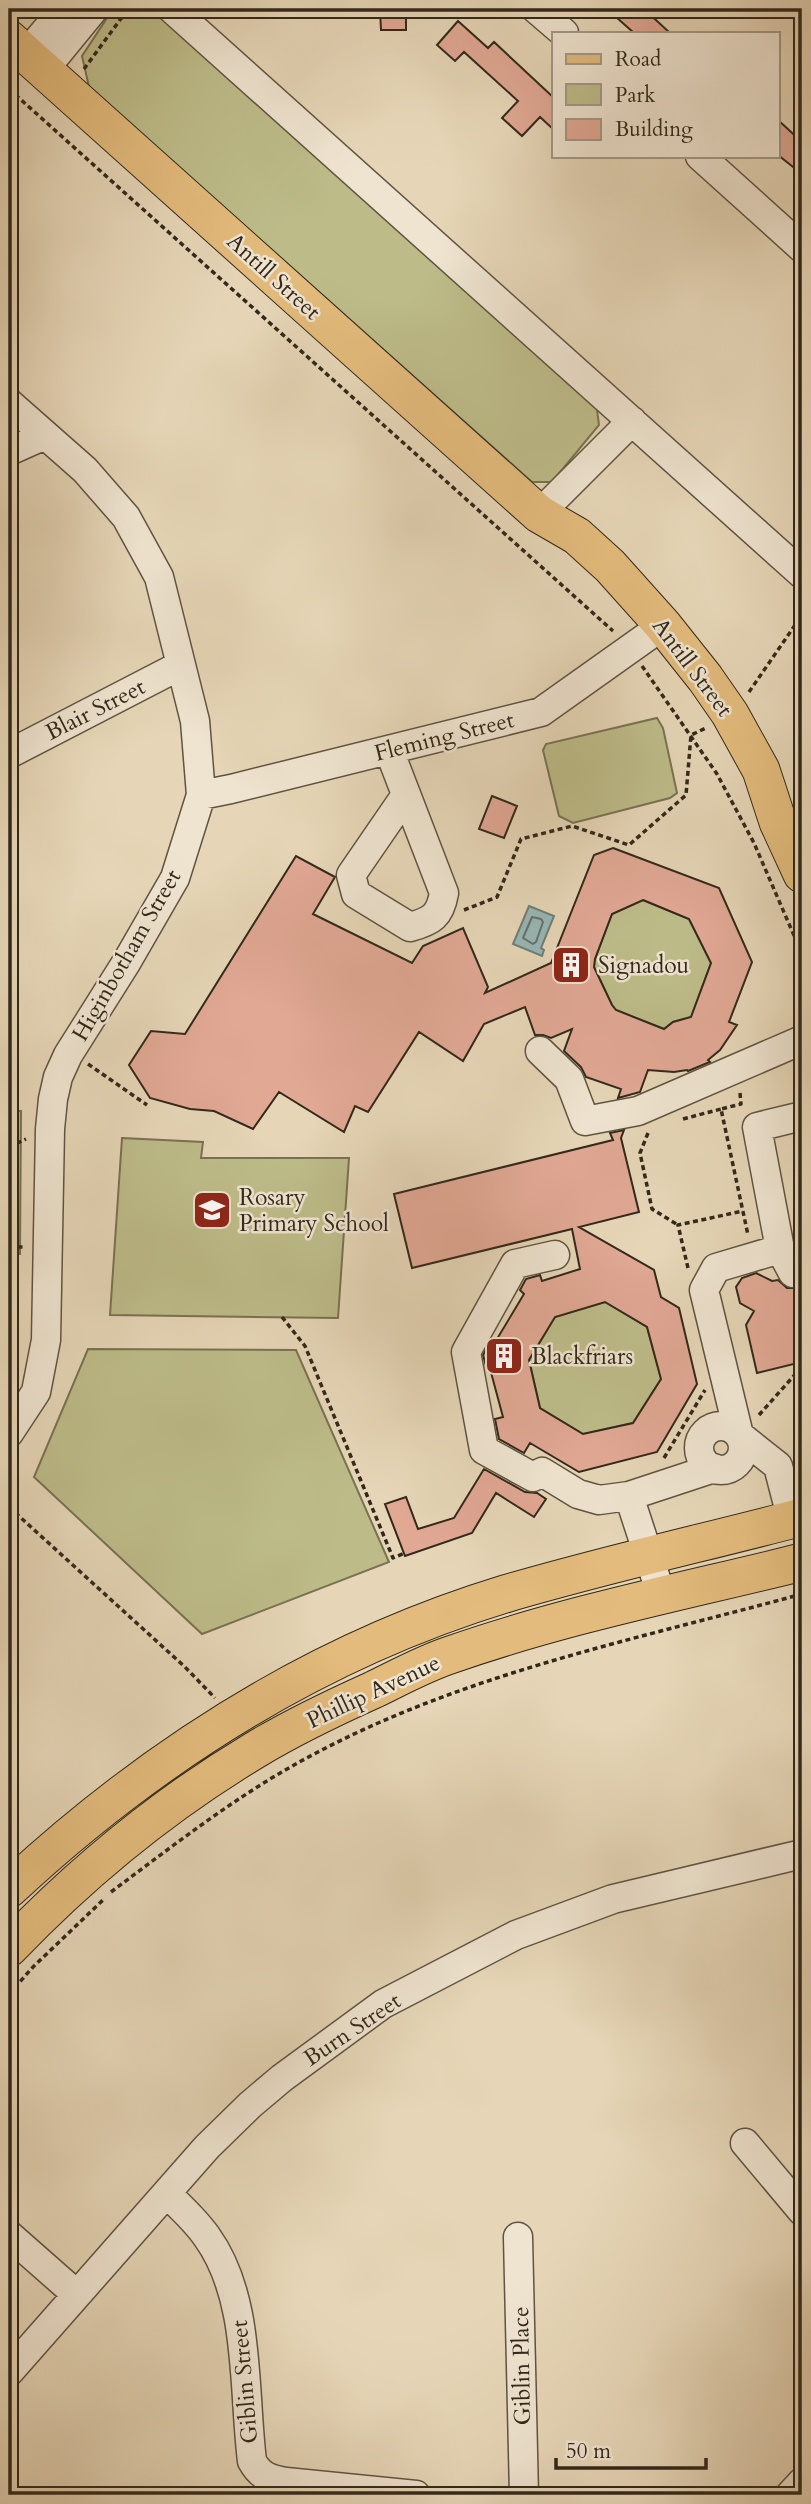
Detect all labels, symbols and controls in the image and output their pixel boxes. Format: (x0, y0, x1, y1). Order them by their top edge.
legend (552, 32, 780, 158)
text: Road (615, 45, 661, 74)
text: Park (615, 81, 656, 110)
text: Building (615, 115, 693, 144)
street label: Antill Street (220, 226, 327, 327)
street label: Antill Street (645, 611, 740, 723)
street label: Blair Street (40, 671, 150, 748)
street label: Fleming Street (371, 704, 517, 769)
street label: Higinbotham Street (65, 864, 188, 1047)
building icon: Signadou (550, 944, 592, 986)
place label: Signadou (598, 950, 689, 981)
place label: Rosary Primary School (239, 1182, 389, 1239)
school or university icon: Rosary Primary School (191, 1189, 233, 1231)
building icon: Blackfriars (483, 1335, 525, 1377)
place label: Blackfriars (531, 1341, 633, 1372)
street label: Phillip Avenue (301, 1647, 445, 1736)
street label: Burn Street (298, 1985, 407, 2073)
street label: Giblin Place (505, 2306, 538, 2426)
street label: Giblin Street (224, 2319, 265, 2445)
scale bar (556, 2427, 706, 2471)
text: 50 m (566, 2437, 611, 2466)

